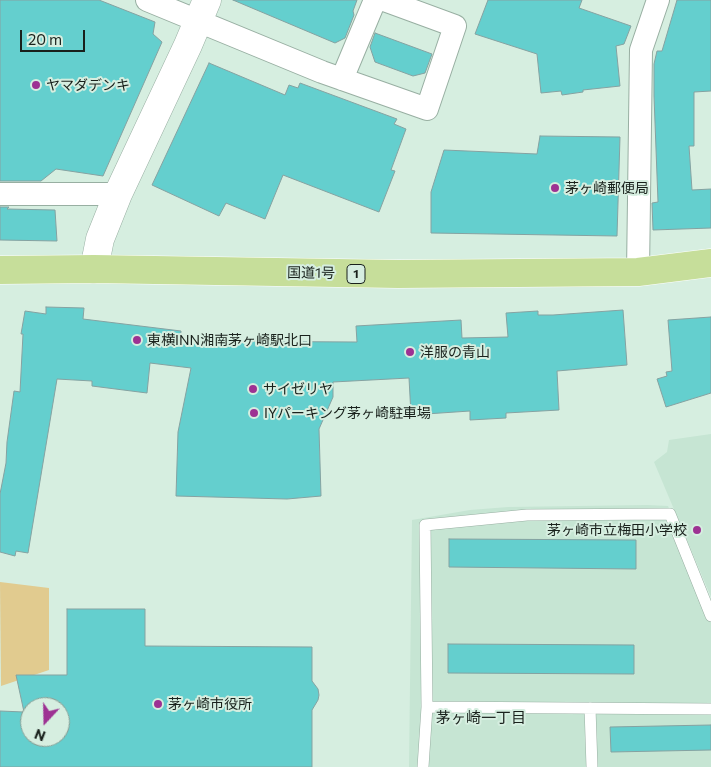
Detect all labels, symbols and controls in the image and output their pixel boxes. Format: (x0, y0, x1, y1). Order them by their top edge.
scale bar (22, 20, 88, 52)
text: 20 m (28, 30, 62, 48)
place label: ヤマダデンキ (46, 77, 130, 93)
marker: ヤマダデンキ (30, 79, 42, 91)
place label: 茅ヶ崎郵便局 (565, 180, 649, 196)
marker: 茅ヶ崎郵便局 (549, 182, 561, 194)
street label: 国道1号 (287, 264, 335, 282)
road number: 1 (347, 264, 365, 284)
place label: 東横INN湘南茅ヶ崎駅北口 (147, 332, 312, 348)
marker: 東横INN湘南茅ヶ崎駅北口 (131, 334, 143, 346)
place label: 洋服の青山 (420, 344, 490, 360)
marker: 洋服の青山 (404, 346, 416, 358)
place label: サイゼリヤ (263, 381, 333, 397)
marker: サイゼリヤ (247, 383, 259, 395)
place label: IYパーキング茅ヶ崎駐車場 (264, 405, 431, 421)
marker: IYパーキング茅ヶ崎駐車場 (248, 407, 260, 419)
place label: 茅ヶ崎市立梅田小学校 (547, 522, 687, 538)
marker: 茅ヶ崎市立梅田小学校 (691, 524, 703, 536)
place label: 茅ヶ崎市役所 (168, 696, 252, 712)
north arrow (20, 697, 70, 747)
marker: 茅ヶ崎市役所 (152, 698, 164, 710)
district label: 茅ヶ崎一丁目 (436, 709, 526, 727)
text: N (32, 726, 48, 745)

